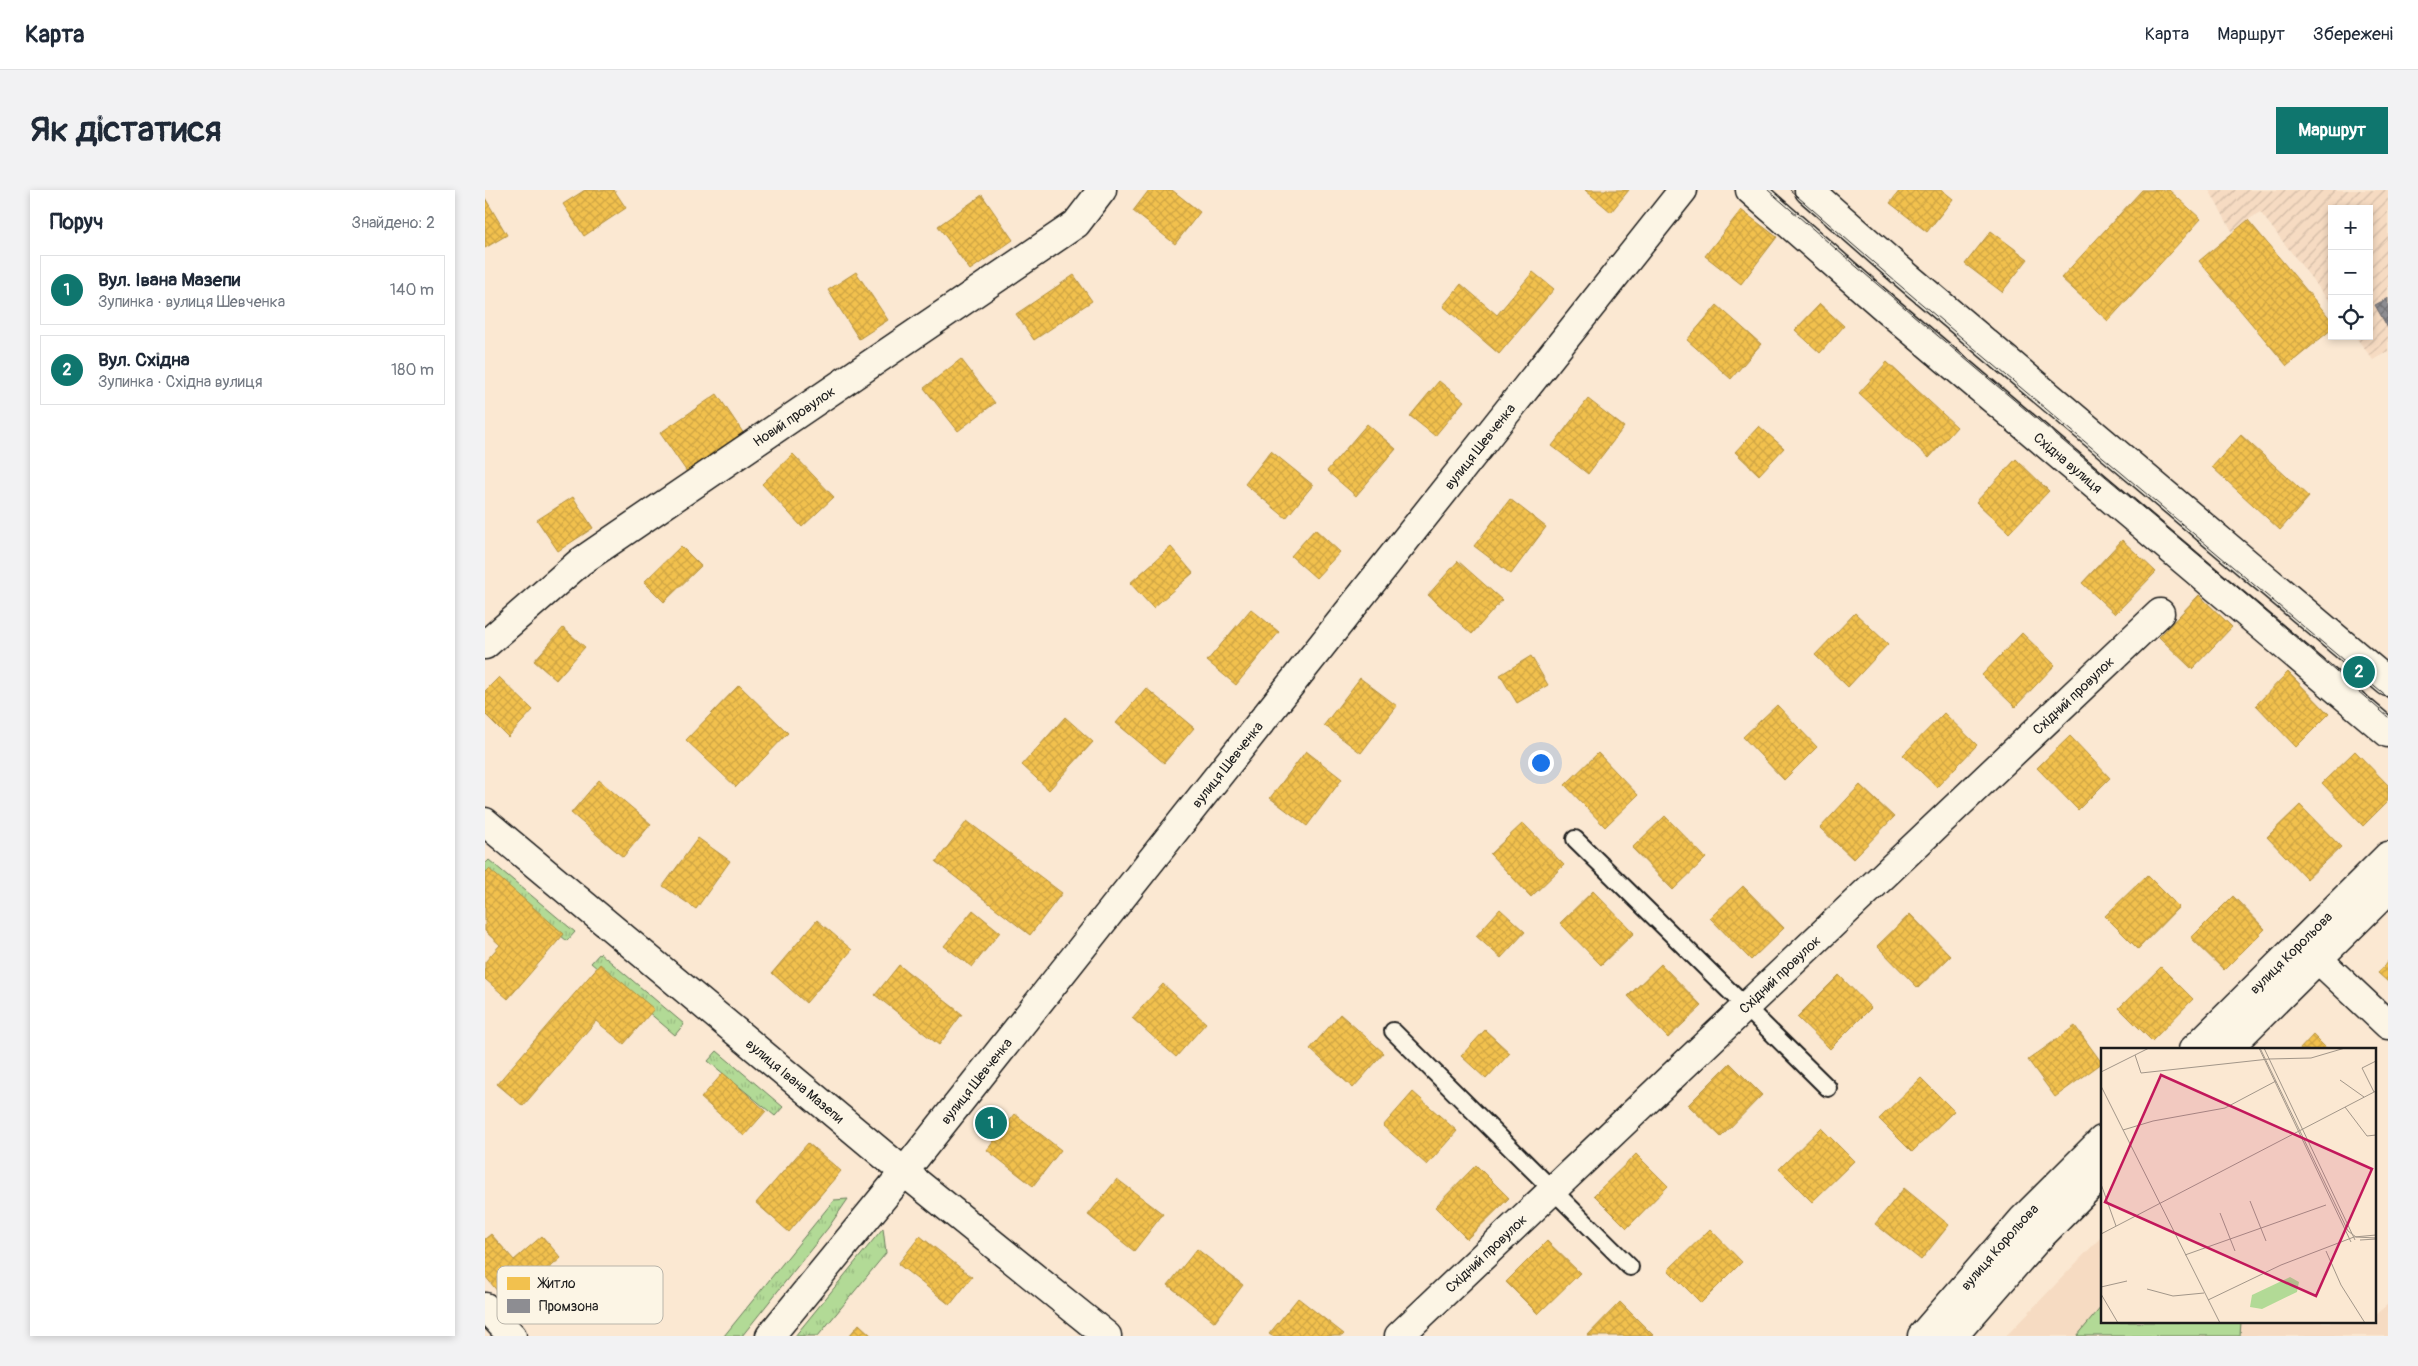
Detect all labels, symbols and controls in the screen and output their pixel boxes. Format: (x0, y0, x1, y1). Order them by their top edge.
text: Карта (25, 20, 84, 49)
text: Карта (2145, 23, 2189, 46)
text: Маршрут (2217, 23, 2285, 46)
text: Збережені (2313, 23, 2393, 46)
button: Маршрут (2276, 107, 2388, 154)
text: Як дістатися (30, 108, 221, 152)
map controls (2328, 205, 2373, 340)
button: + (2328, 205, 2373, 250)
text: Поруч (50, 209, 103, 236)
text: Знайдено: 2 (352, 213, 435, 233)
button: − (2328, 250, 2373, 295)
text: Вул. Івана Мазепи (98, 268, 240, 292)
text: 1 (64, 280, 70, 300)
text: 140 m (390, 280, 434, 300)
text: Зупинка · вулиця Шевченка (98, 292, 285, 312)
button: locate (2328, 295, 2373, 340)
text: Вул. Східна (98, 348, 189, 372)
text: 2 (63, 360, 71, 380)
text: 180 m (391, 360, 434, 380)
text: Зупинка · Східна вулиця (98, 372, 263, 392)
street label: Новий провулок (750, 383, 838, 451)
street label: вулиця Шевченка (1441, 400, 1519, 493)
street label: Східна вулиця (2030, 429, 2106, 497)
street label: Східний провулок (2029, 653, 2118, 738)
pin: 2 (2343, 653, 2375, 691)
street label: вулиця Шевченка (1188, 718, 1267, 811)
your location (1528, 750, 1554, 776)
street label: вулиця Корольова (2246, 908, 2336, 998)
street label: Східний провулок (1736, 932, 1824, 1017)
street label: вулиця Шевченка (937, 1035, 1016, 1128)
street label: вулиця Івана Мазепи (742, 1036, 847, 1127)
inset map (2101, 1048, 2375, 1324)
pin: 1 (975, 1104, 1007, 1142)
street label: вулиця Корольова (1957, 1201, 2042, 1294)
street label: Східний провулок (1442, 1211, 1531, 1296)
legend (497, 1266, 663, 1324)
text: Житло (537, 1275, 576, 1292)
text: Промзона (539, 1298, 599, 1315)

